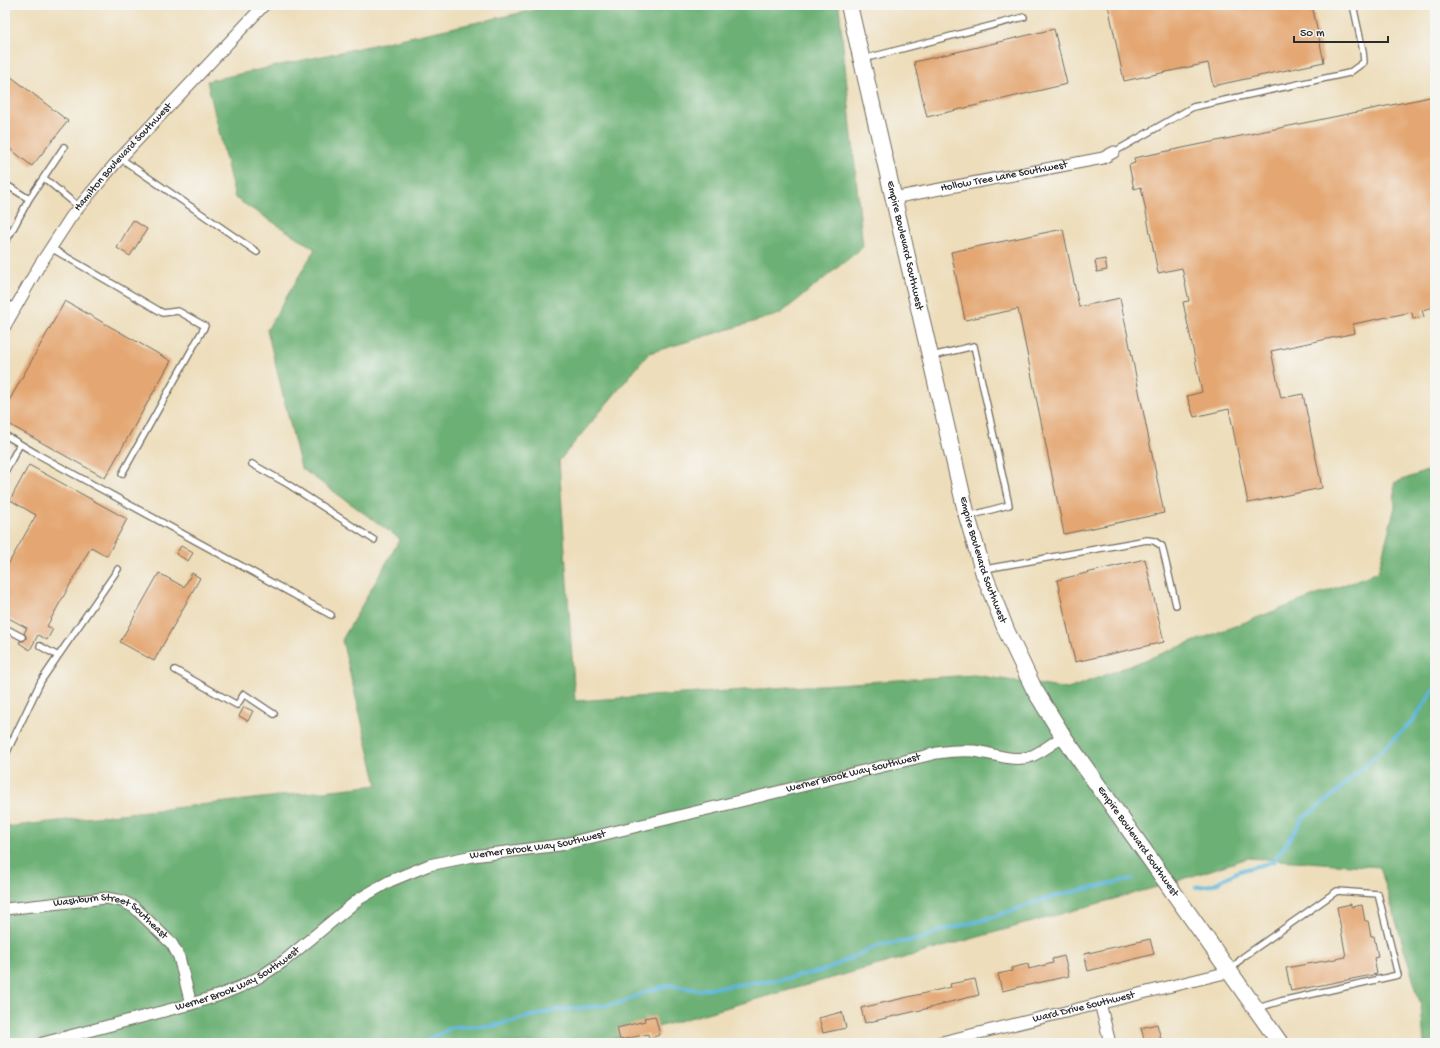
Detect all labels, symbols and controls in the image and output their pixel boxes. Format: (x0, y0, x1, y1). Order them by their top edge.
scale bar (1294, 18, 1388, 44)
text: 50 m (1300, 27, 1325, 41)
street label: Hamilton Boulevard Southwest (72, 100, 176, 214)
street label: Hollow Tree Lane Southwest (940, 159, 1070, 195)
street label: Empire Boulevard Southwest (884, 180, 926, 313)
street label: Empire Boulevard Southwest (957, 495, 1009, 626)
street label: Werner Brook Way Southwest (785, 751, 923, 796)
street label: Empire Boulevard Southwest (1095, 784, 1182, 900)
street label: Werner Brook Way Southwest (469, 828, 608, 862)
street label: Washburn Street Southeast (53, 892, 171, 943)
street label: Werner Brook Way Southwest (174, 944, 303, 1014)
street label: Ward Drive Southwest (1032, 989, 1137, 1026)

